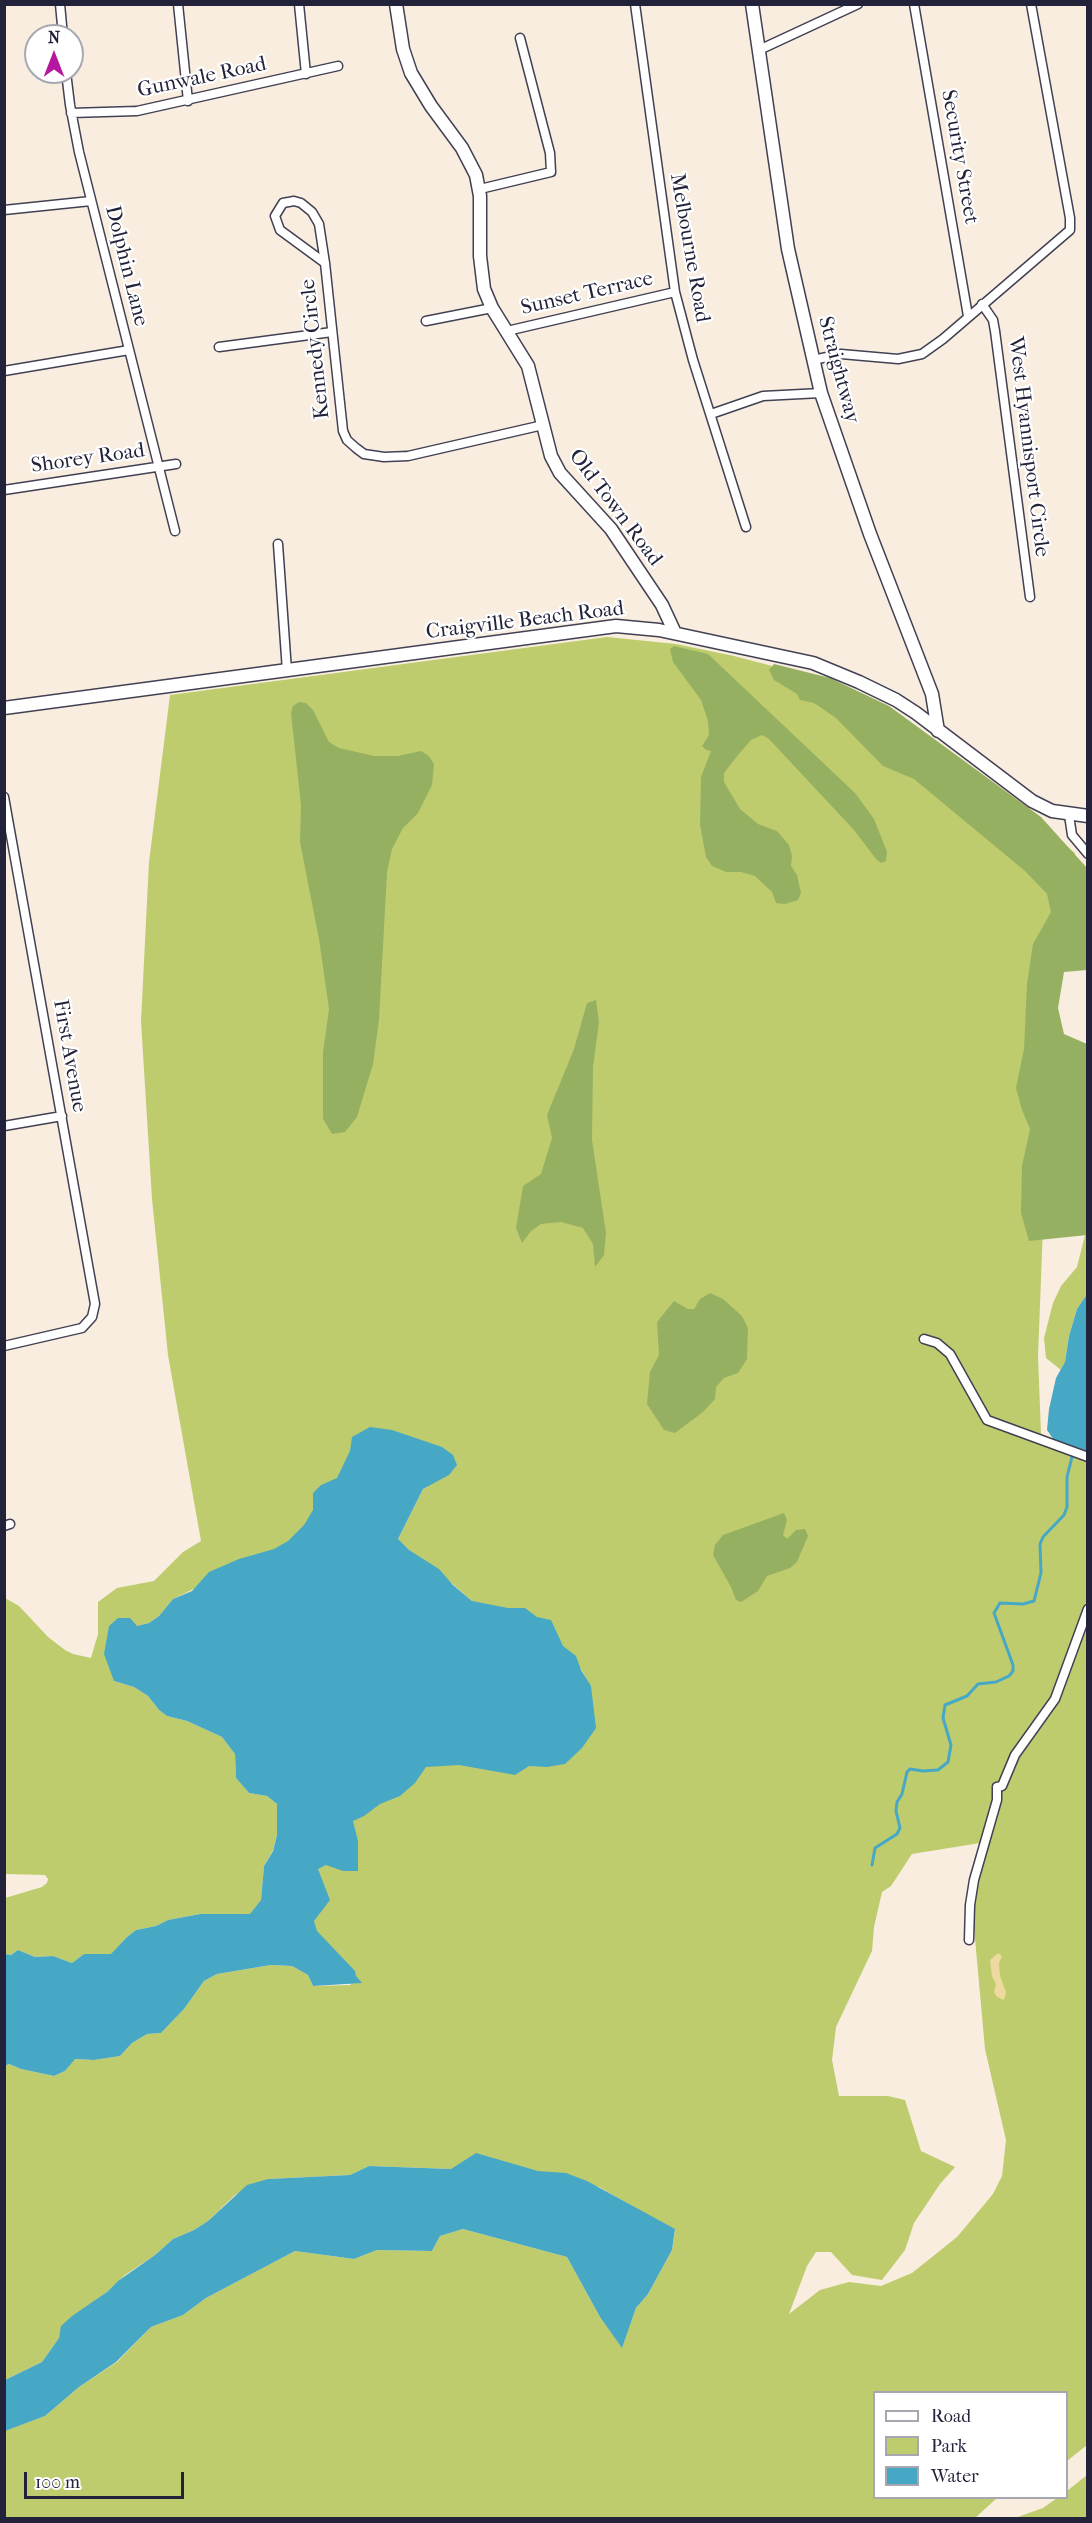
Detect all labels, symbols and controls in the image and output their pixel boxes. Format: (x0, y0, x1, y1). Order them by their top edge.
north arrow (24, 24, 84, 84)
text: N (48, 28, 60, 47)
street label: Gunwale Road (135, 52, 269, 104)
street label: Security Street (935, 88, 983, 226)
street label: Melbourne Road (663, 171, 715, 325)
street label: Dolphin Lane (99, 203, 153, 329)
street label: Sunset Terrace (518, 267, 656, 321)
street label: Kennedy Circle (296, 278, 336, 420)
street label: Straightway (812, 314, 864, 426)
street label: West Hyannisport Circle (1002, 335, 1054, 559)
street label: Shorey Road (30, 439, 146, 479)
street label: Old Town Road (563, 445, 667, 571)
street label: Craigville Beach Road (425, 596, 625, 646)
street label: First Avenue (47, 998, 91, 1114)
legend (873, 2391, 1068, 2499)
text: Road (931, 2406, 971, 2427)
text: Park (931, 2436, 967, 2457)
scale bar (27, 2460, 188, 2498)
text: Water (931, 2466, 979, 2487)
text: 100 m (35, 2472, 80, 2493)

